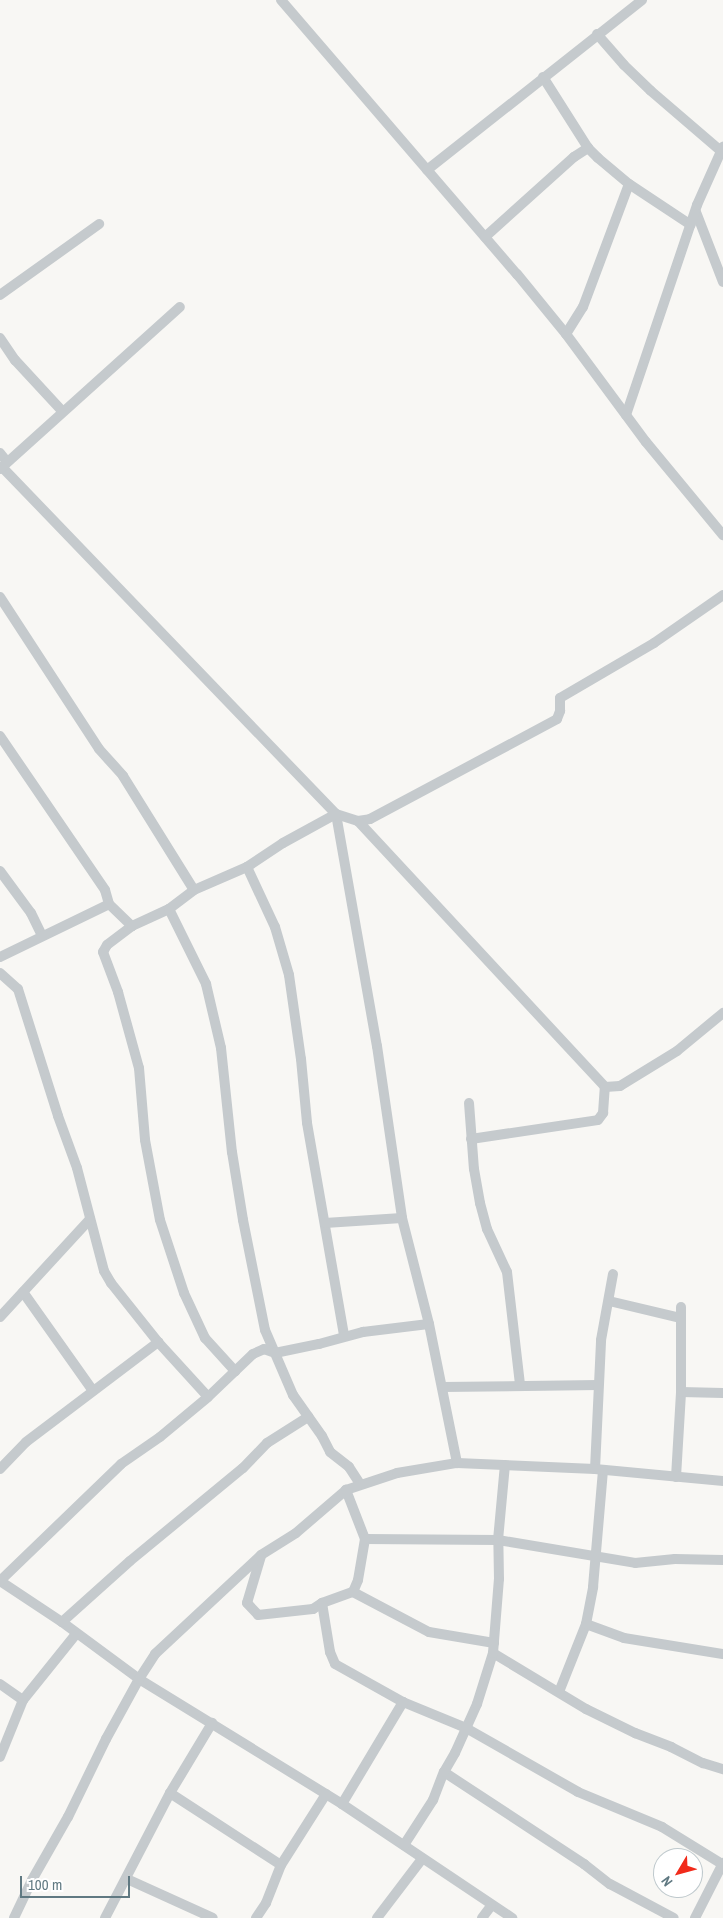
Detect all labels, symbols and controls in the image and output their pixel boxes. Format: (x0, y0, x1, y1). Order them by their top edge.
north arrow (653, 1848, 703, 1898)
scale bar (22, 1866, 132, 1898)
text: N (657, 1873, 677, 1890)
text: 100 m (28, 1874, 62, 1895)

